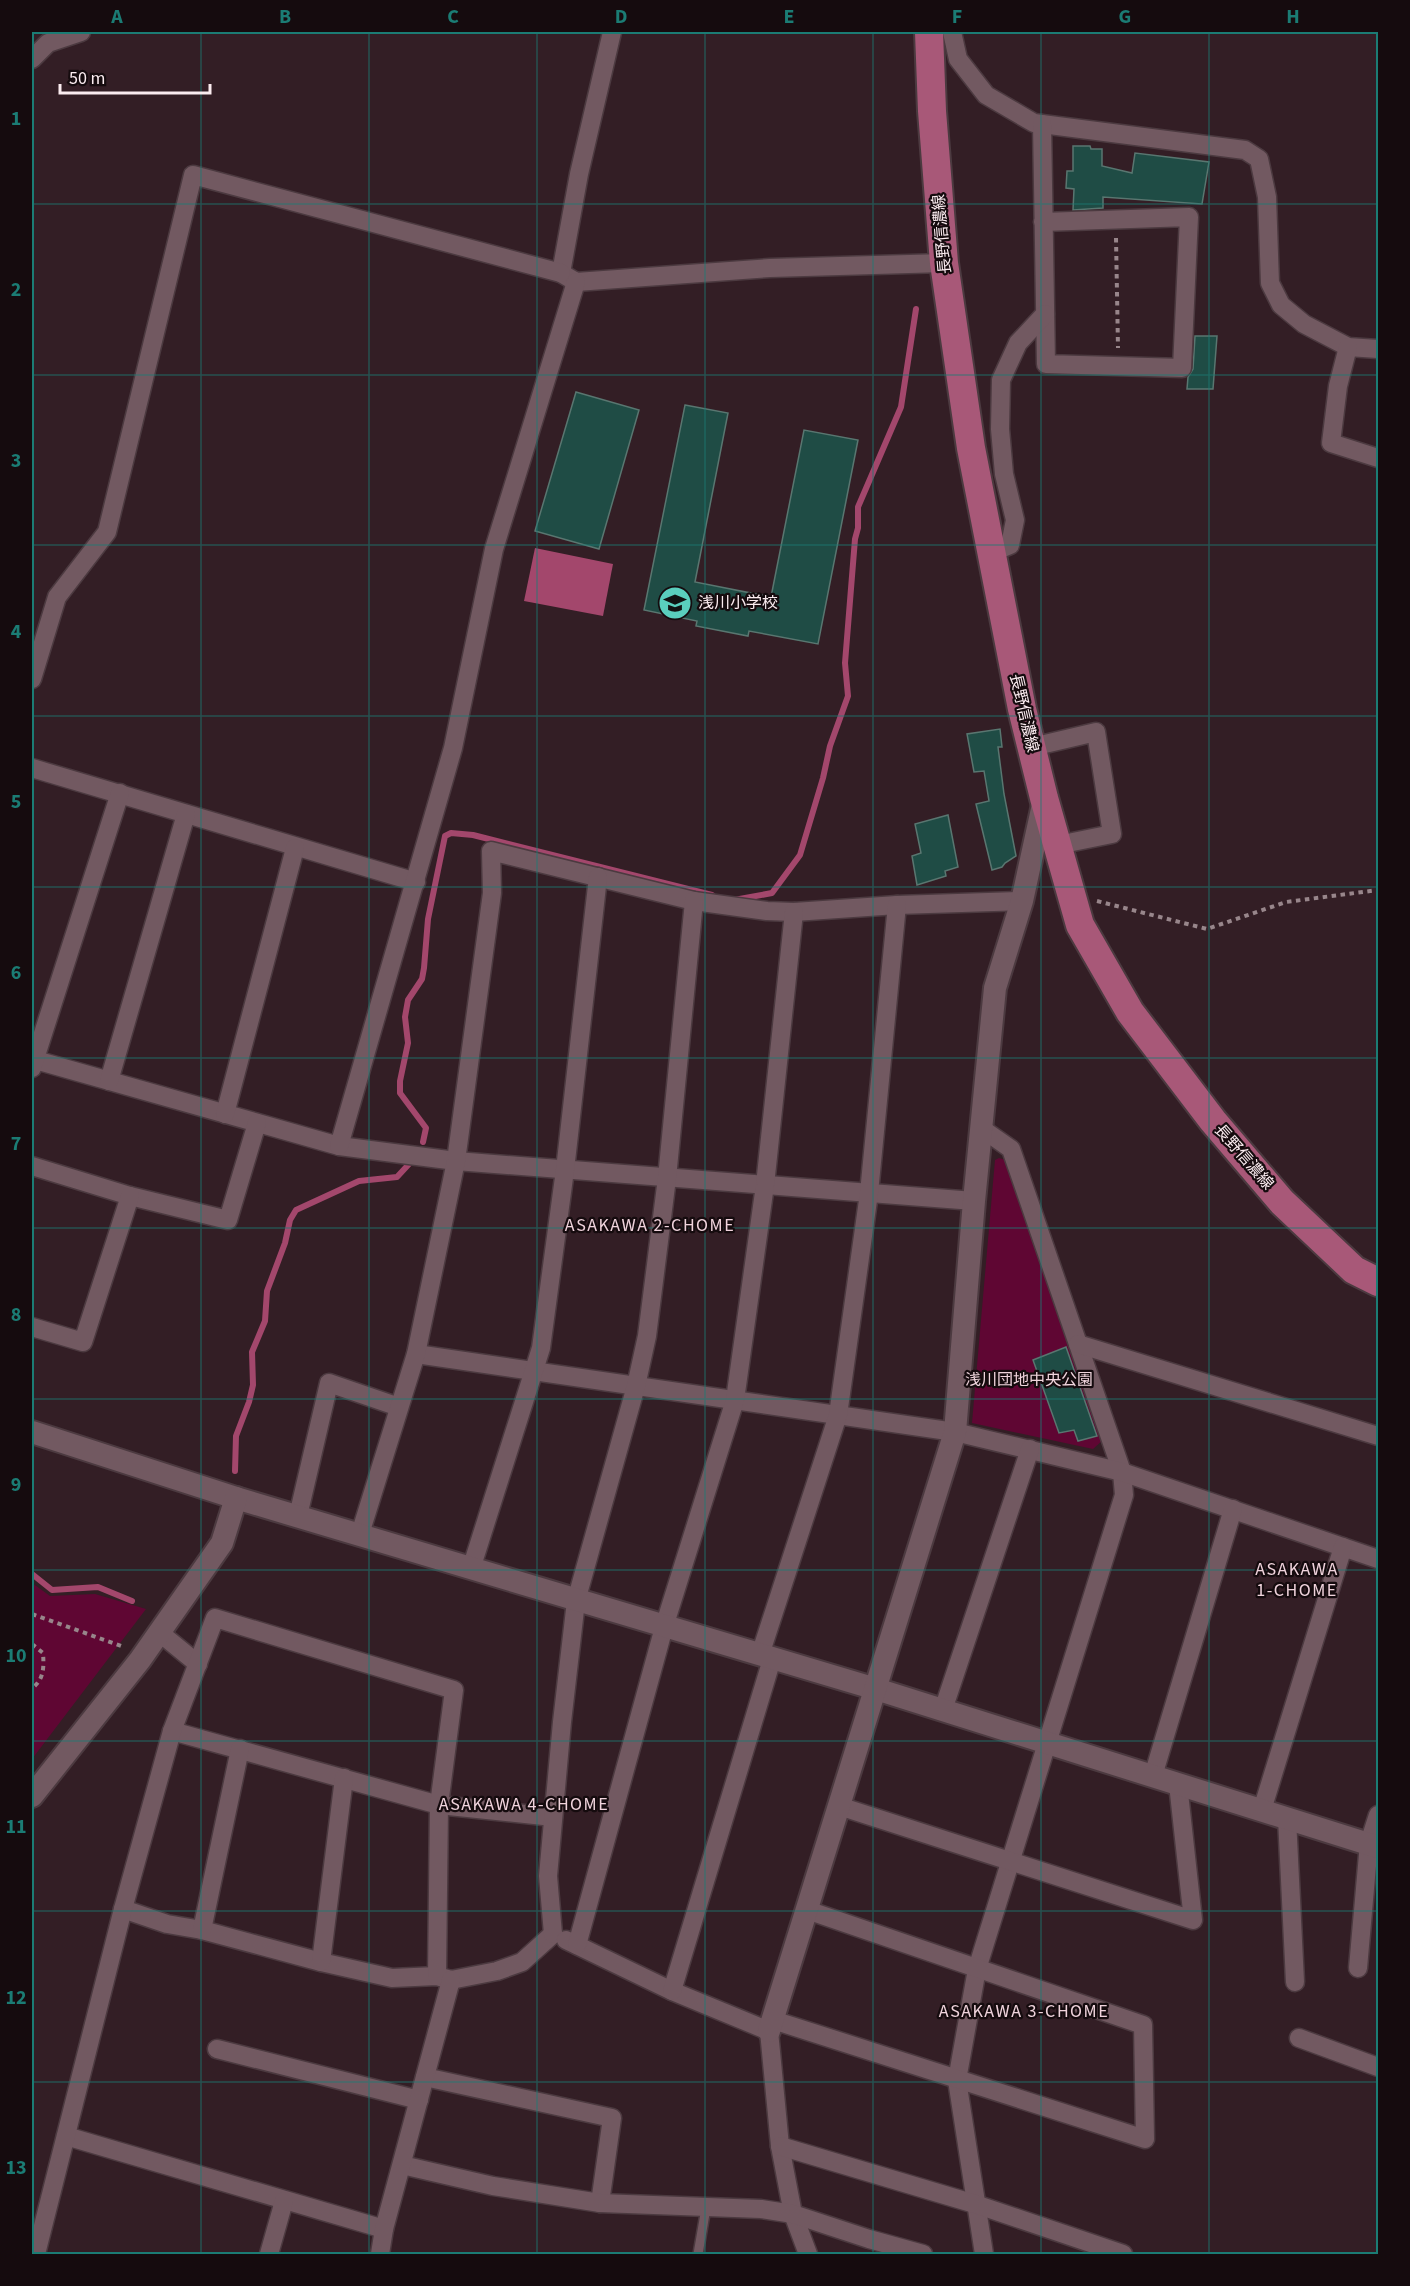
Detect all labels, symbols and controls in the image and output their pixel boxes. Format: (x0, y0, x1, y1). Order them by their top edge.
text: A (110, 3, 123, 31)
text: B (279, 3, 291, 31)
text: C (447, 3, 459, 31)
text: D (615, 3, 627, 31)
text: E (784, 3, 794, 31)
text: F (952, 3, 962, 31)
text: G (1119, 3, 1131, 31)
text: H (1286, 3, 1300, 31)
scale bar (60, 57, 210, 95)
text: 50 m (69, 66, 105, 91)
text: 1 (11, 105, 21, 133)
street label: 長野信濃線 (928, 193, 956, 275)
text: 2 (11, 276, 21, 304)
text: 3 (11, 447, 21, 475)
school or university icon: 浅川小学校 (657, 585, 693, 621)
place label: 浅川小学校 (698, 592, 778, 614)
text: 4 (11, 618, 22, 646)
street label: 長野信濃線 (1004, 672, 1044, 754)
text: 5 (11, 788, 21, 816)
text: 6 (11, 959, 21, 987)
street label: 長野信濃線 (1209, 1120, 1279, 1194)
text: 7 (11, 1130, 21, 1158)
district label: ASAKAWA 2-CHOME (565, 1213, 735, 1238)
text: 8 (11, 1301, 21, 1329)
park label: 浅川団地中央公園 (965, 1369, 1093, 1391)
text: 9 (11, 1471, 21, 1499)
district label: ASAKAWA 1-CHOME (1255, 1557, 1339, 1603)
text: 10 (5, 1642, 27, 1670)
district label: ASAKAWA 4-CHOME (439, 1792, 609, 1817)
text: 11 (5, 1813, 27, 1841)
text: 12 (5, 1984, 27, 2012)
district label: ASAKAWA 3-CHOME (939, 1999, 1109, 2024)
text: 13 (5, 2154, 27, 2182)

